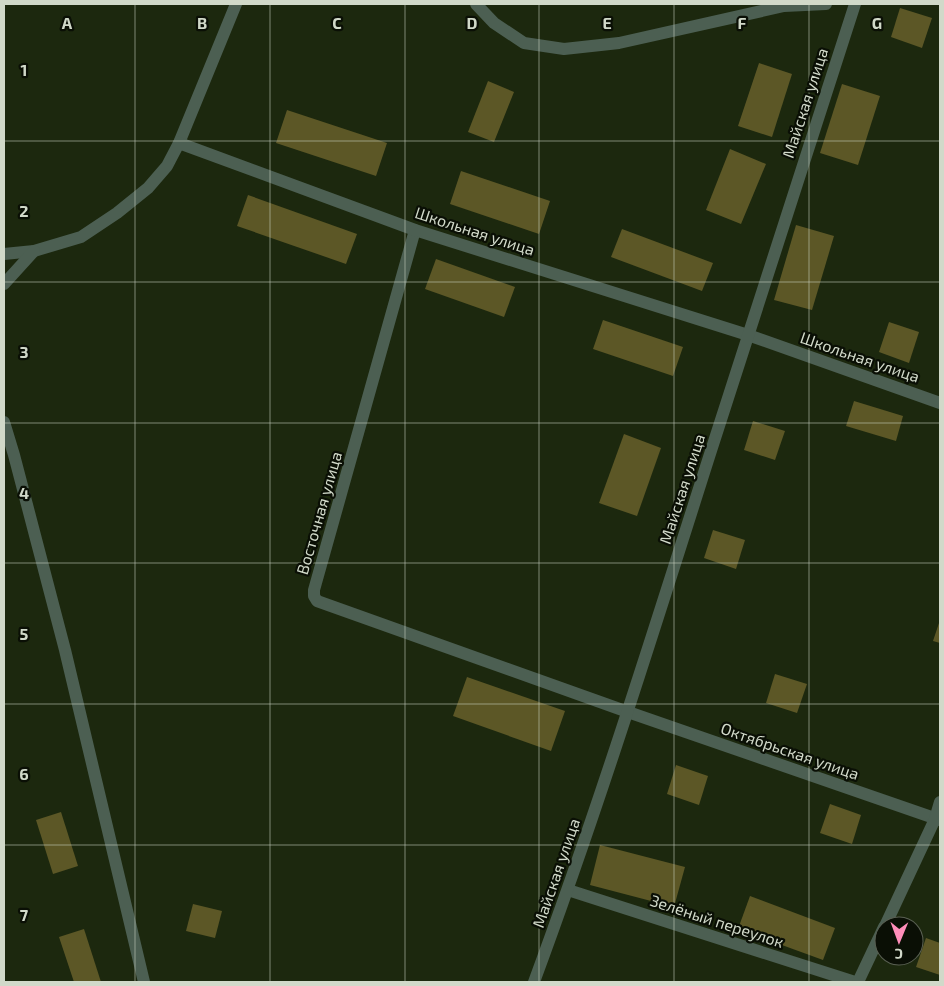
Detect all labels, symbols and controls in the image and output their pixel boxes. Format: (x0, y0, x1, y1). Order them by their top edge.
text: A (62, 13, 73, 32)
text: B (197, 13, 207, 32)
text: C (332, 13, 342, 32)
text: D (467, 13, 478, 32)
text: E (602, 13, 612, 32)
text: F (738, 13, 747, 32)
text: G (872, 13, 882, 32)
street label: Майская улица (778, 45, 832, 161)
text: 1 (21, 60, 27, 79)
text: 2 (19, 201, 29, 220)
street label: Школьная улица (413, 202, 537, 260)
street label: Школьная улица (798, 327, 922, 387)
text: 3 (19, 342, 29, 361)
street label: Майская улица (655, 431, 709, 547)
street label: Восточная улица (292, 449, 346, 577)
text: 4 (19, 483, 29, 502)
text: 5 (20, 624, 29, 643)
street label: Октябрьская улица (718, 718, 862, 784)
text: 6 (19, 764, 29, 783)
street label: Майская улица (528, 816, 584, 930)
street label: Зелёный переулок (648, 890, 787, 952)
text: 7 (20, 905, 29, 924)
north arrow (874, 916, 924, 966)
text: С (894, 946, 903, 963)

